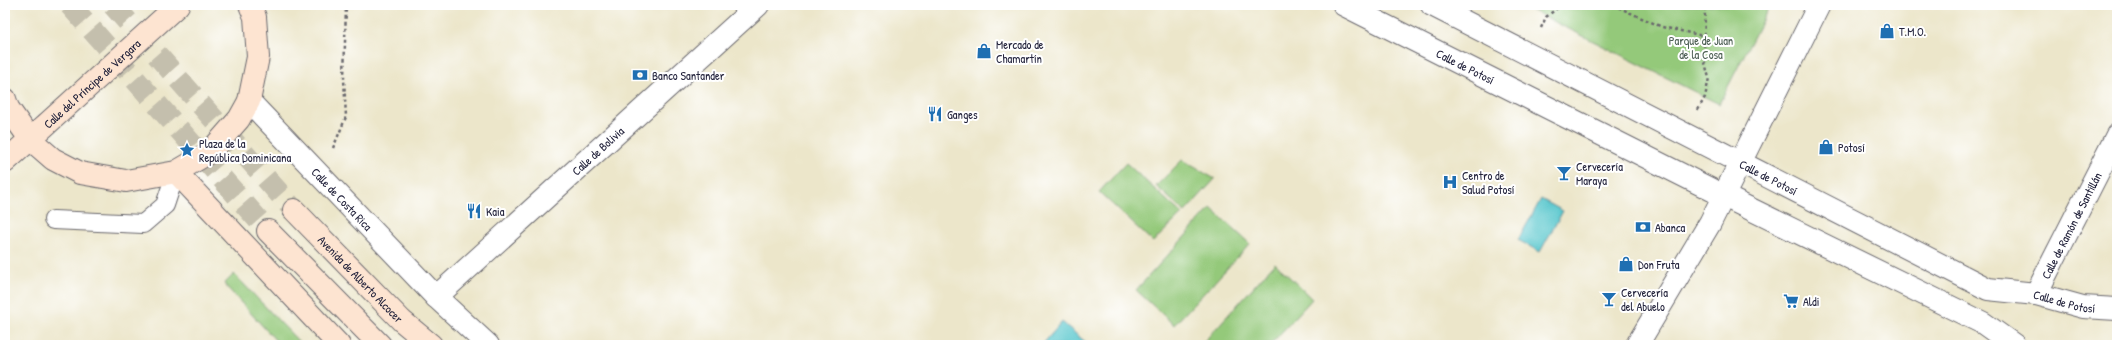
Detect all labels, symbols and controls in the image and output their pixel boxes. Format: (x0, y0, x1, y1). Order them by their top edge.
shop icon: T.M.O. (1878, 22, 1896, 40)
place label: T.M.O. (1899, 23, 1926, 40)
park label: Parque de Juan de la Cosa (1669, 32, 1733, 63)
street label: Calle del Príncipe de Vergara (39, 35, 144, 132)
place label: Mercado de Chamartín (996, 36, 1044, 67)
shop icon: Mercado de Chamartín (975, 42, 993, 60)
street label: Calle de Potosí (1433, 44, 1498, 88)
bank icon: Banco Santander (631, 66, 649, 84)
place label: Banco Santander (652, 67, 725, 84)
restaurant icon: Ganges (926, 105, 944, 123)
place label: Ganges (947, 106, 978, 123)
street label: Calle de Bolivia (568, 122, 628, 179)
place label: Plaza de la República Dominicana (199, 135, 291, 166)
shop icon: Potosí (1817, 138, 1835, 156)
place label: Potosí (1838, 139, 1865, 156)
place icon: Plaza de la República Dominicana (178, 141, 196, 159)
street label: Calle de Potosí (1737, 155, 1801, 199)
place label: Cervecería Maraya (1576, 158, 1623, 189)
street label: Calle de Costa Rica (308, 163, 377, 234)
bar icon: Cervecería Maraya (1555, 164, 1573, 182)
place label: Centro de Salud Potosí (1462, 167, 1515, 198)
street label: Calle de Ramón de Santillán (2037, 169, 2105, 282)
hospital icon: Centro de Salud Potosí (1441, 173, 1459, 191)
restaurant icon: Kaia (465, 202, 483, 220)
place label: Kaia (486, 203, 505, 220)
bank icon: Abanca (1634, 218, 1652, 236)
place label: Abanca (1655, 219, 1686, 236)
street label: Avenida de Alberto Alcocer (314, 231, 408, 326)
shop icon: Don Fruta (1617, 255, 1635, 273)
place label: Don Fruta (1638, 256, 1680, 273)
place label: Cervecería del Abuelo (1621, 284, 1668, 315)
street label: Calle de Potosí (2032, 285, 2096, 316)
bar icon: Cervecería del Abuelo (1600, 290, 1618, 308)
supermarket icon: Aldi (1782, 292, 1800, 310)
place label: Aldi (1803, 293, 1819, 310)

